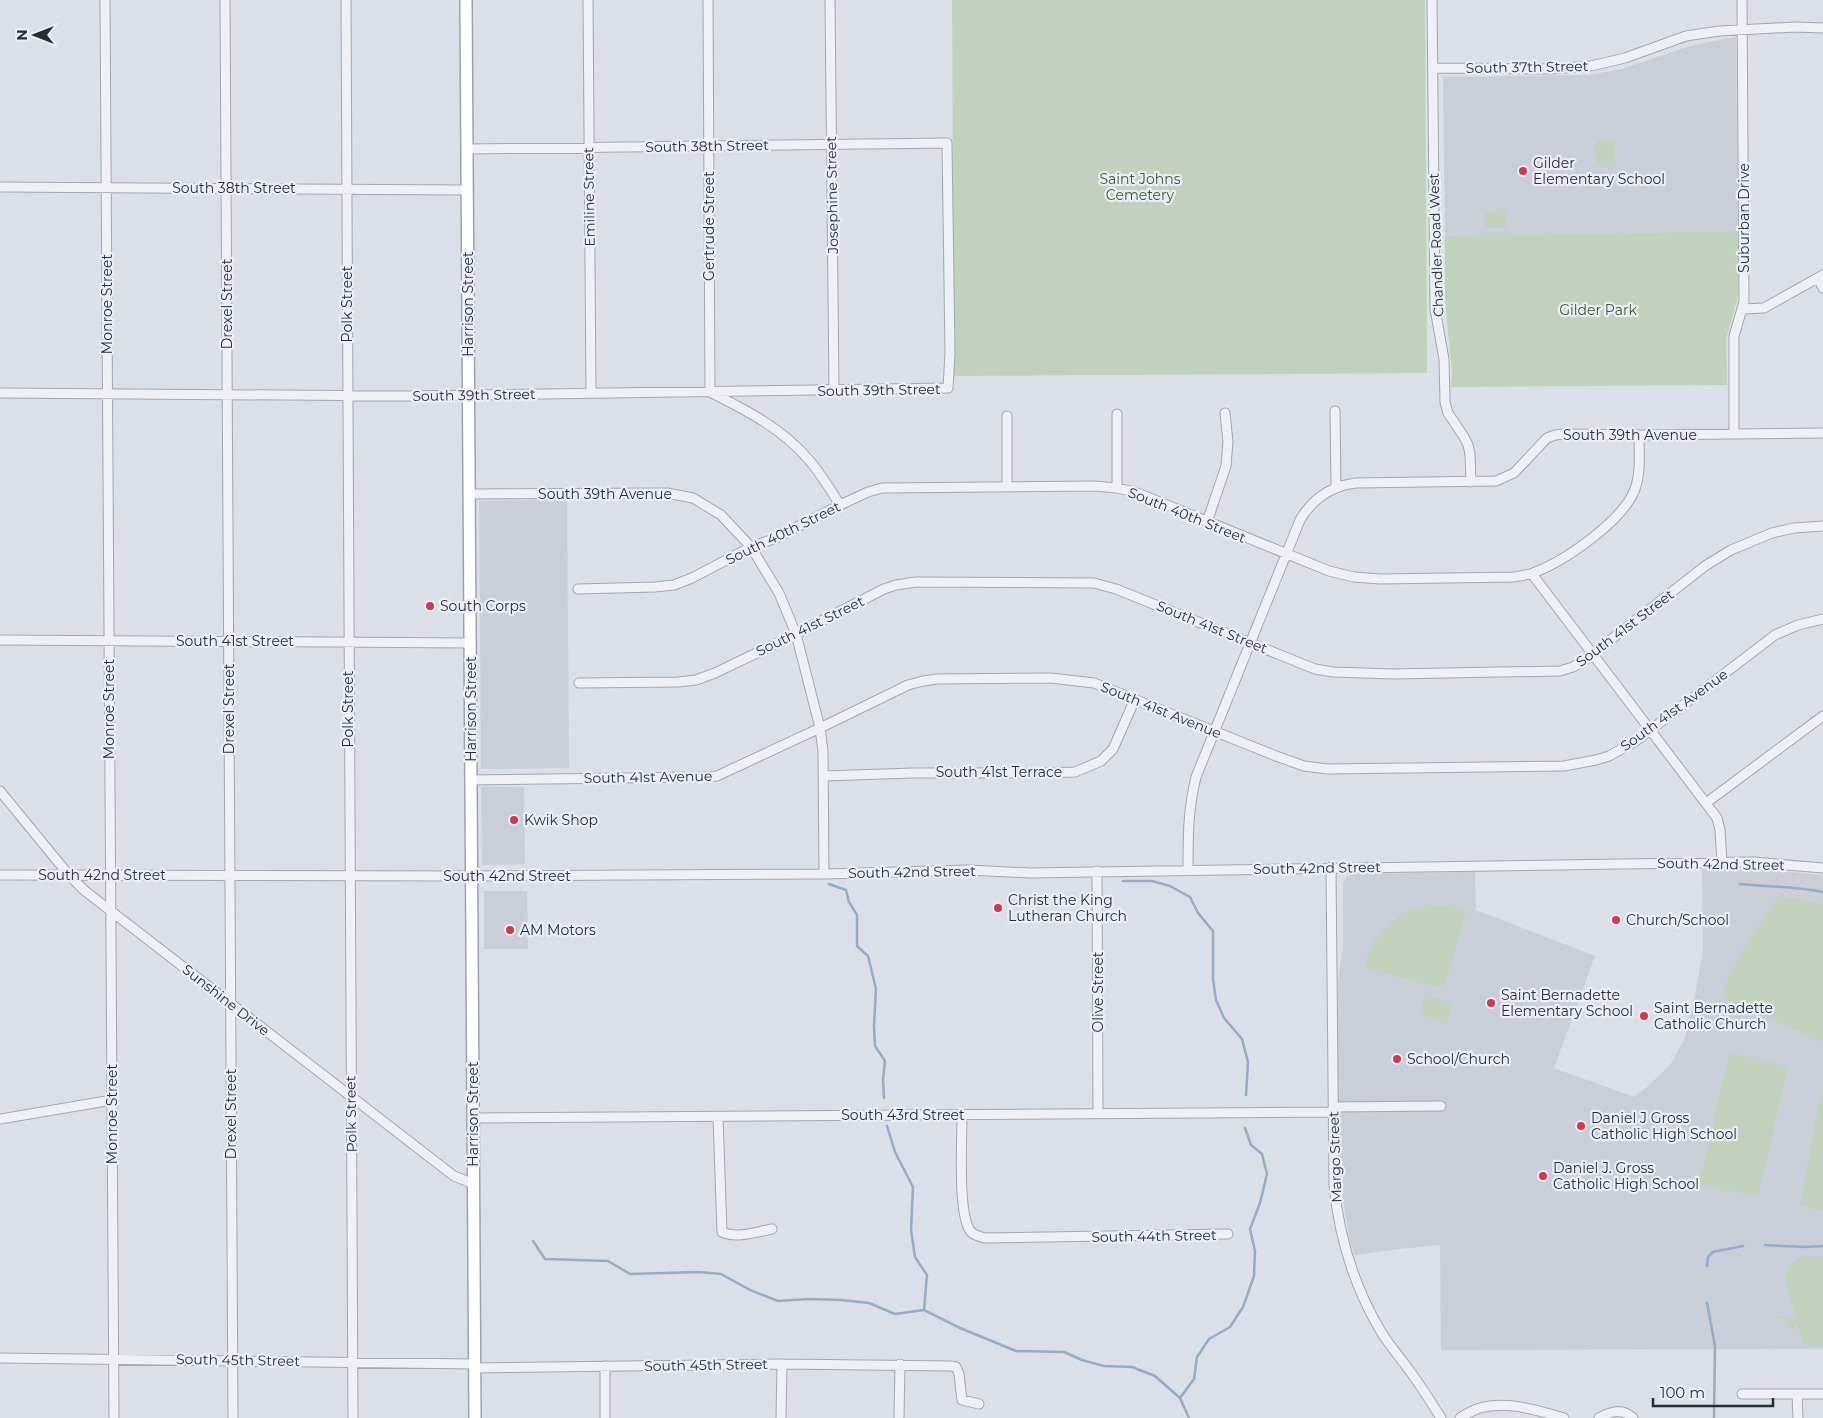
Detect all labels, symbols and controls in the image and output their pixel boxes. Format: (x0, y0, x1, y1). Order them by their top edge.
north arrow (10, 10, 60, 60)
text: N (13, 29, 31, 41)
street label: South 37th Street (1466, 57, 1589, 77)
street label: South 38th Street (645, 136, 769, 156)
street label: Josephine Street (822, 136, 842, 255)
street label: Emiline Street (579, 147, 599, 247)
place label: Gilder Elementary School (1533, 154, 1665, 188)
street label: Suburban Drive (1735, 163, 1753, 273)
marker: Gilder Elementary School (1517, 165, 1529, 177)
park label: Saint Johns Cemetery (1099, 170, 1181, 204)
street label: Gertrude Street (700, 171, 718, 281)
street label: Chandler Road West (1424, 172, 1448, 317)
street label: South 38th Street (172, 179, 296, 197)
street label: Harrison Street (459, 251, 477, 357)
street label: Monroe Street (98, 254, 116, 354)
street label: Drexel Street (218, 258, 236, 349)
street label: Polk Street (338, 265, 356, 342)
park label: Gilder Park (1559, 301, 1637, 319)
street label: South 39th Street (817, 380, 941, 400)
street label: South 39th Street (412, 385, 536, 405)
street label: South 39th Avenue (1563, 426, 1697, 444)
street label: South 40th Street (1125, 483, 1249, 547)
street label: South 39th Avenue (538, 485, 672, 503)
street label: South 40th Street (723, 497, 844, 569)
street label: South 41st Street (1572, 585, 1678, 671)
street label: South 41st Street (753, 592, 867, 660)
place label: South Corps (440, 597, 526, 615)
street label: South 41st Street (1154, 597, 1270, 658)
marker: South Corps (424, 600, 436, 612)
street label: South 41st Street (176, 632, 294, 650)
street label: Harrison Street (462, 656, 480, 762)
street label: Monroe Street (100, 659, 118, 759)
street label: Drexel Street (220, 663, 238, 754)
street label: South 41st Avenue (1617, 665, 1731, 755)
street label: Polk Street (339, 670, 357, 747)
street label: South 41st Avenue (1098, 678, 1224, 742)
street label: South 41st Terrace (936, 763, 1062, 781)
street label: South 41st Avenue (584, 767, 712, 787)
place label: Kwik Shop (524, 811, 598, 829)
marker: Kwik Shop (508, 814, 520, 826)
street label: South 42nd Street (1657, 854, 1785, 874)
street label: South 42nd Street (1253, 858, 1381, 878)
street label: South 42nd Street (848, 862, 976, 882)
street label: South 42nd Street (38, 866, 166, 884)
street label: South 42nd Street (443, 867, 571, 885)
place label: Christ the King Lutheran Church (1008, 891, 1127, 925)
marker: Christ the King Lutheran Church (992, 902, 1004, 914)
place label: Church/School (1626, 911, 1729, 929)
marker: Church/School (1610, 914, 1622, 926)
place label: AM Motors (520, 921, 596, 939)
marker: AM Motors (504, 924, 516, 936)
street label: Olive Street (1089, 951, 1107, 1033)
street label: Sunshine Drive (179, 960, 273, 1040)
place label: Saint Bernadette Elementary School (1501, 986, 1633, 1020)
marker: Saint Bernadette Elementary School (1485, 997, 1497, 1009)
place label: Saint Bernadette Catholic Church (1654, 999, 1773, 1033)
marker: Saint Bernadette Catholic Church (1638, 1010, 1650, 1022)
place label: School/Church (1407, 1050, 1510, 1068)
marker: School/Church (1391, 1053, 1403, 1065)
street label: Harrison Street (464, 1061, 482, 1167)
street label: Monroe Street (103, 1064, 121, 1164)
street label: Drexel Street (222, 1068, 240, 1159)
street label: Polk Street (341, 1075, 361, 1153)
street label: South 43rd Street (841, 1106, 965, 1124)
place label: Daniel J Gross Catholic High School (1591, 1109, 1737, 1143)
street label: Margo Street (1324, 1111, 1346, 1203)
marker: Daniel J Gross Catholic High School (1575, 1120, 1587, 1132)
place label: Daniel J. Gross Catholic High School (1553, 1159, 1699, 1193)
marker: Daniel J. Gross Catholic High School (1537, 1170, 1549, 1182)
street label: South 44th Street (1091, 1226, 1217, 1246)
street label: South 45th Street (176, 1350, 300, 1370)
street label: South 45th Street (644, 1355, 768, 1375)
scale bar (1653, 1376, 1773, 1408)
text: 100 m (1660, 1383, 1705, 1402)

